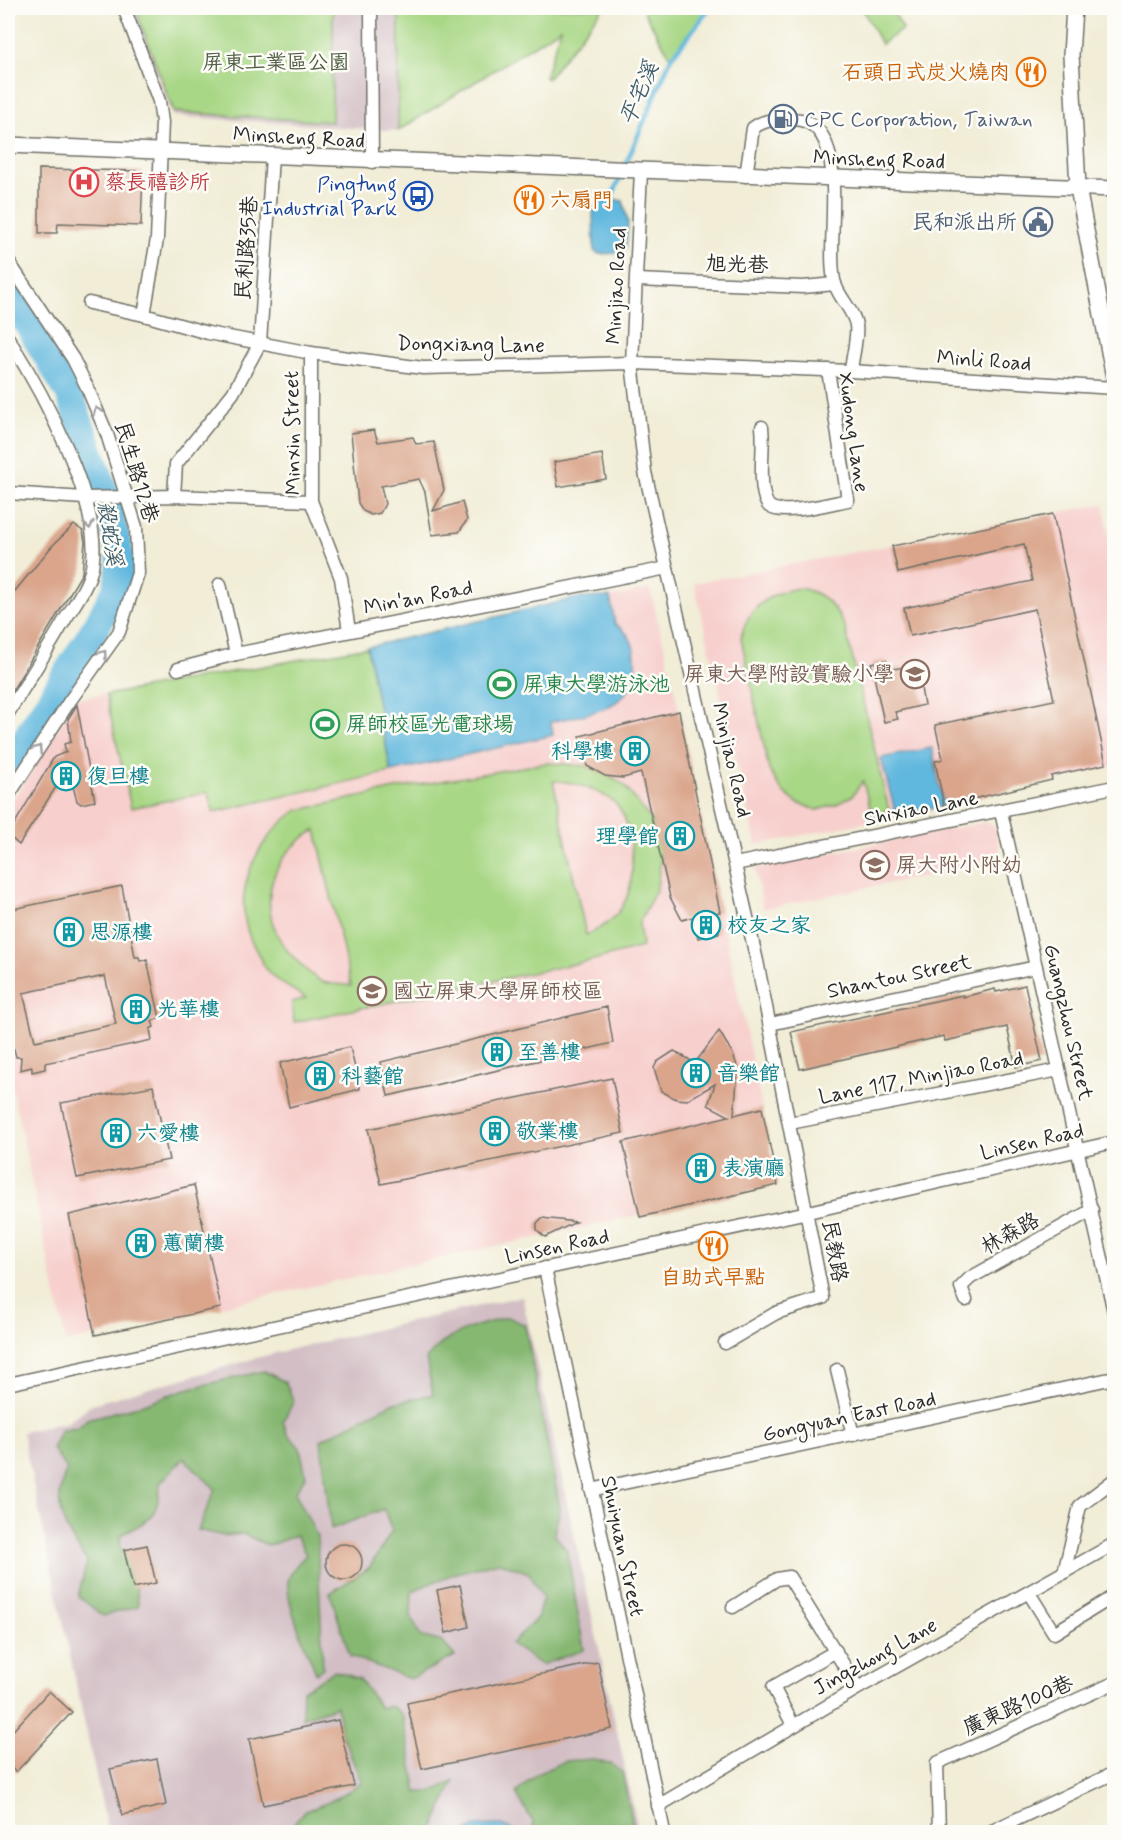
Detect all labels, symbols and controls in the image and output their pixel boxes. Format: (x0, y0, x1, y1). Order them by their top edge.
park label: 屏東工業區公園 (203, 49, 350, 77)
restaurant icon: 石頭日式炭火燒肉 (1015, 56, 1047, 88)
water label: 平宅溪 (614, 57, 666, 130)
place label: 石頭日式炭火燒肉 (842, 59, 1010, 87)
fuel station icon: CPC Corporation, Taiwan (767, 103, 799, 135)
place label: CPC Corporation, Taiwan (804, 106, 1033, 134)
street label: Minsheng Road (232, 121, 366, 157)
street label: Minsheng Road (812, 144, 946, 178)
hospital icon: 蔡長禧診所 (68, 166, 100, 198)
place label: 蔡長禧診所 (105, 169, 210, 197)
place label: Pingtung Industrial Park (262, 171, 397, 223)
bus stop icon: Pingtung Industrial Park (402, 180, 434, 212)
restaurant icon: 六扇門 (513, 184, 545, 216)
place label: 六扇門 (550, 187, 613, 215)
street label: 民利路35巷 (229, 195, 265, 301)
public building icon: 民和派出所 (1022, 206, 1054, 238)
place label: 民和派出所 (912, 209, 1017, 237)
street label: Minjiao Road (600, 227, 634, 345)
street label: 旭光巷 (705, 250, 769, 280)
street label: Dongxiang Lane (397, 330, 545, 361)
street label: Minli Road (936, 344, 1032, 378)
street label: Minxin Street (278, 370, 308, 496)
street label: Xudong Lane (831, 370, 875, 494)
one-way arrow (92, 406, 104, 417)
street label: 民生路12巷 (107, 418, 165, 526)
water label: 殺蛇溪 (90, 499, 128, 569)
one-way arrow (82, 520, 95, 530)
street label: Min'an Road (361, 574, 475, 622)
one-way arrow (95, 649, 106, 660)
school or university icon: 屏東大學附設實驗小學 (899, 658, 931, 690)
place label: 屏東大學附設實驗小學 (684, 661, 894, 689)
sports icon: 屏東大學游泳池 (486, 668, 518, 700)
place label: 屏東大學游泳池 (523, 671, 670, 699)
street label: Minjiao Road (704, 700, 758, 820)
sports icon: 屏師校區光電球場 (309, 708, 341, 740)
place label: 屏師校區光電球場 (346, 711, 514, 739)
building icon: 科學樓 (619, 735, 651, 767)
place label: 科學樓 (551, 738, 614, 766)
one-way arrow (31, 745, 43, 755)
building icon: 復旦樓 (50, 760, 82, 792)
place label: 復旦樓 (87, 763, 150, 791)
street label: Shixiao Lane (862, 784, 981, 834)
building icon: 理學館 (664, 820, 696, 852)
place label: 理學館 (596, 823, 659, 851)
school or university icon: 屏大附小附幼 (859, 849, 891, 881)
place label: 屏大附小附幼 (896, 852, 1022, 880)
building icon: 校友之家 (690, 909, 722, 941)
place label: 校友之家 (727, 912, 811, 940)
building icon: 思源樓 (53, 916, 85, 948)
place label: 思源樓 (90, 919, 153, 947)
street label: Guangzhou Street (1035, 941, 1100, 1104)
street label: Shantou Street (825, 948, 974, 1006)
school or university icon: 國立屏東大學屏師校區 (356, 975, 388, 1007)
place label: 國立屏東大學屏師校區 (393, 978, 603, 1006)
building icon: 光華樓 (120, 993, 152, 1025)
place label: 光華樓 (157, 996, 220, 1024)
building icon: 至善樓 (481, 1036, 513, 1068)
place label: 至善樓 (518, 1039, 581, 1067)
street label: Lane 117, Minjiao Road (816, 1044, 1026, 1112)
building icon: 音樂館 (680, 1057, 712, 1089)
building icon: 科藝館 (304, 1060, 336, 1092)
place label: 音樂館 (717, 1060, 780, 1088)
place label: 科藝館 (341, 1063, 404, 1091)
building icon: 敬業樓 (479, 1115, 511, 1147)
street label: Linsen Road (978, 1116, 1087, 1167)
building icon: 六愛樓 (100, 1117, 132, 1149)
place label: 敬業樓 (516, 1118, 579, 1146)
place label: 六愛樓 (137, 1120, 200, 1148)
building icon: 表演廳 (685, 1152, 717, 1184)
place label: 表演廳 (722, 1155, 785, 1183)
street label: 林森路 (976, 1206, 1045, 1261)
street label: 民教路 (815, 1218, 853, 1285)
street label: Linsen Road (503, 1222, 612, 1272)
building icon: 蕙蘭樓 (125, 1227, 157, 1259)
place label: 蕙蘭樓 (162, 1230, 225, 1258)
restaurant icon: 自助式早點 (697, 1230, 729, 1262)
place label: 自助式早點 (661, 1264, 766, 1292)
street label: Gongyuan East Road (760, 1385, 939, 1450)
street label: Shuiyuan Street (593, 1473, 651, 1619)
street label: Jingzhong Lane (809, 1611, 943, 1704)
street label: 廣東路100巷 (959, 1669, 1078, 1743)

